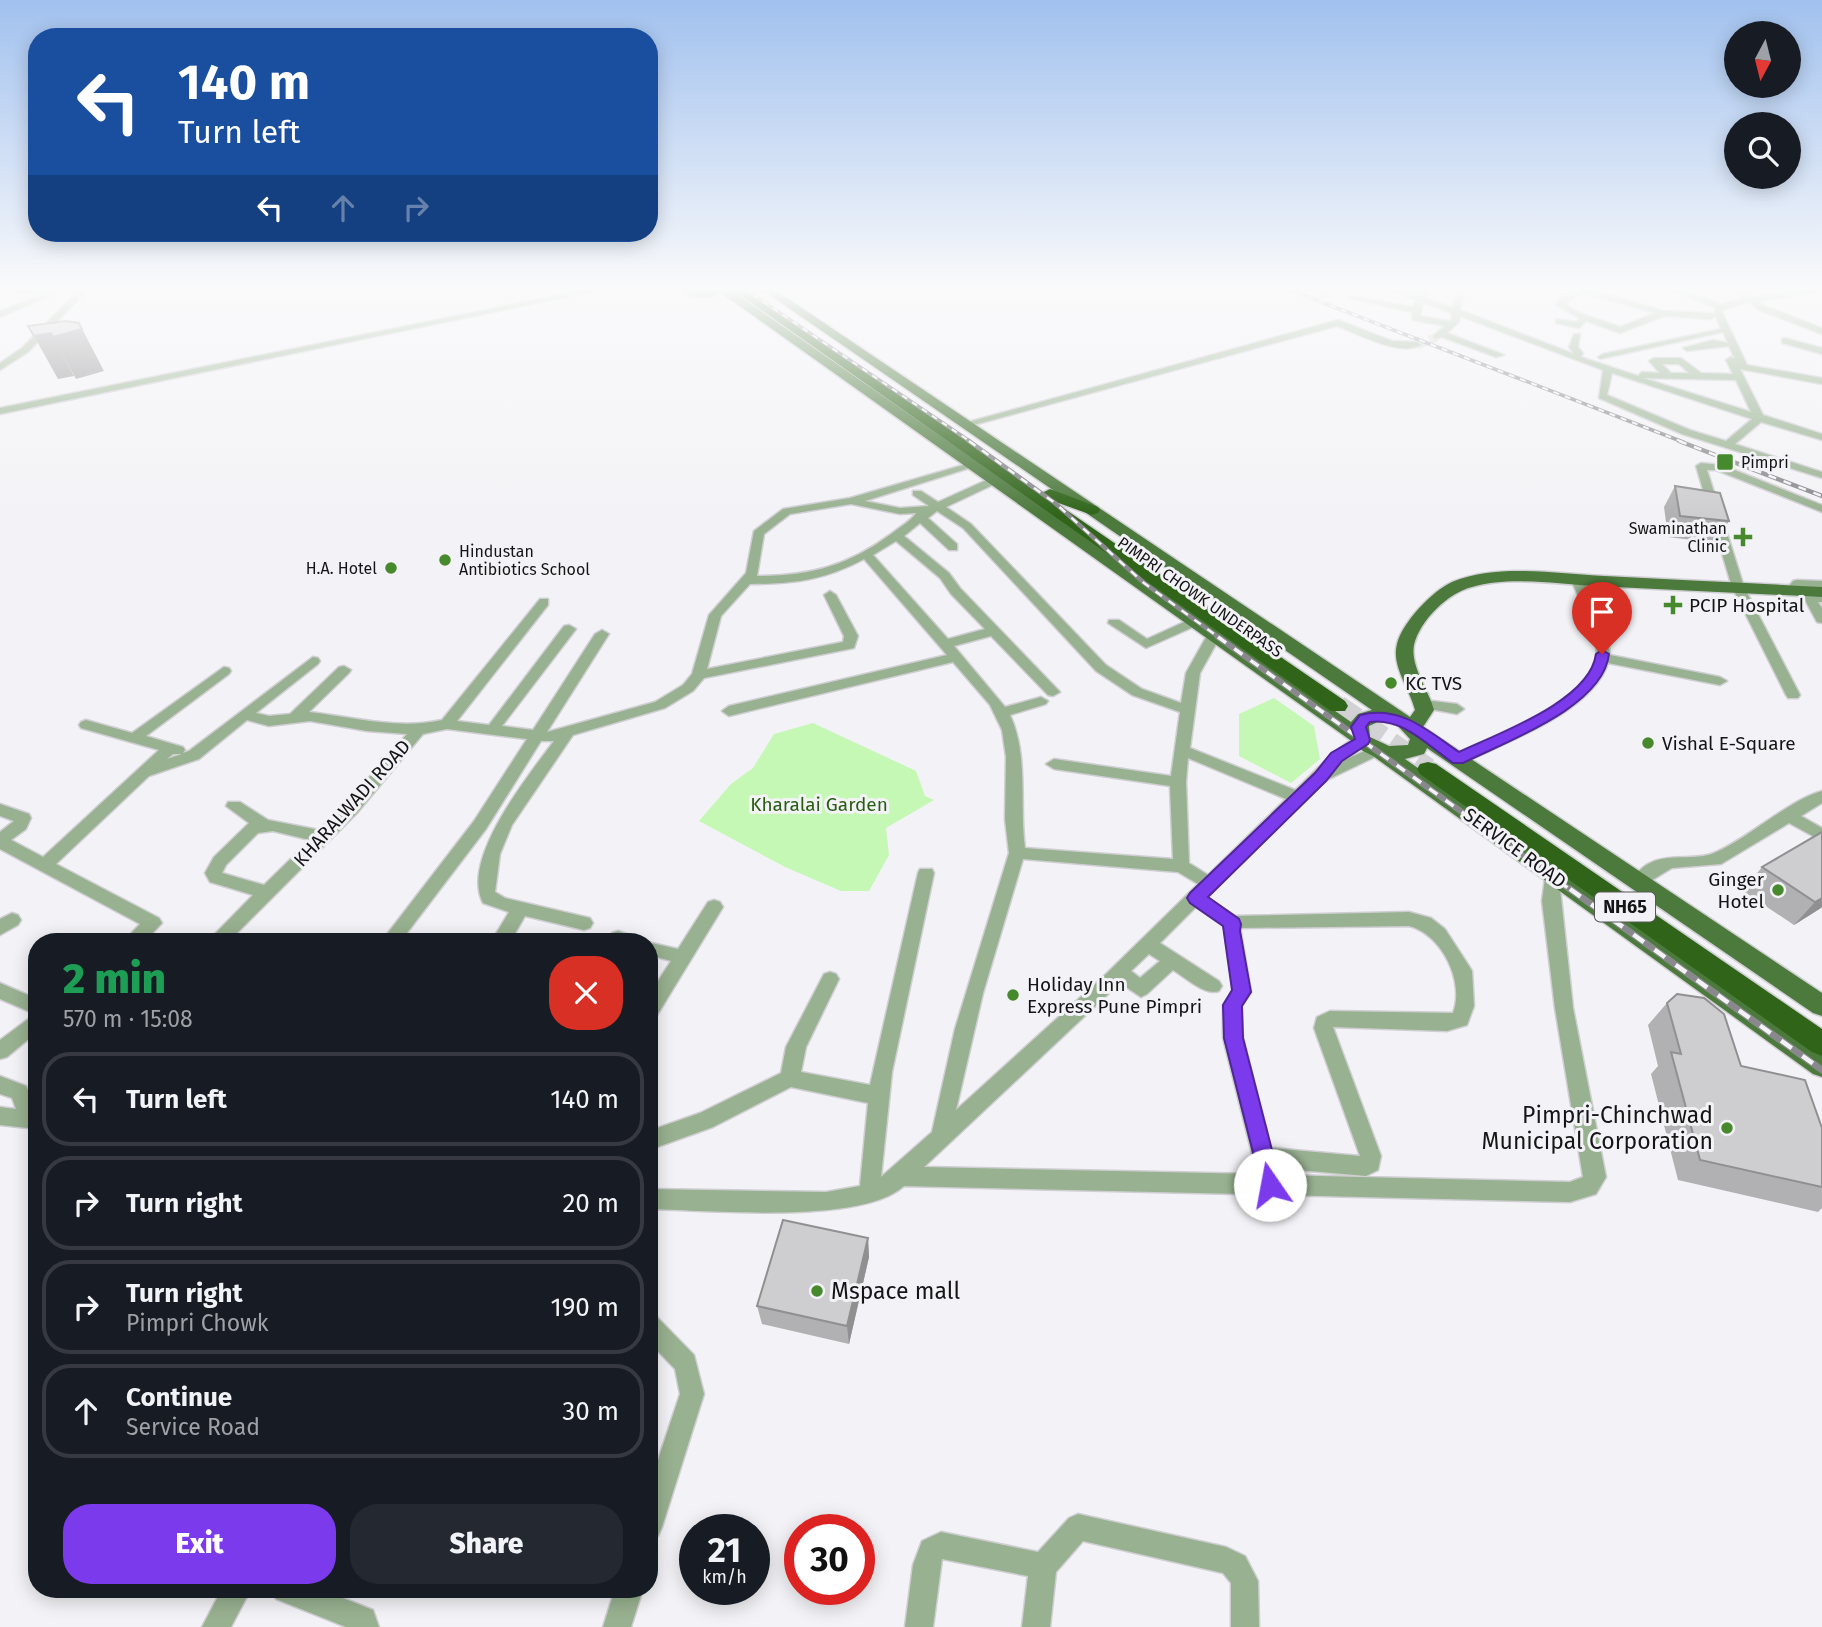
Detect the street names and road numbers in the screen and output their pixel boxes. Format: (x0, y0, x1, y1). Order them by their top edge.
street label: PIMPRI CHOWK UNDERPASS (1114, 533, 1286, 661)
street label: KHARALWADI ROAD (289, 735, 415, 871)
street label: SERVICE ROAD (1459, 803, 1571, 893)
road number: NH65 (1595, 893, 1655, 922)

